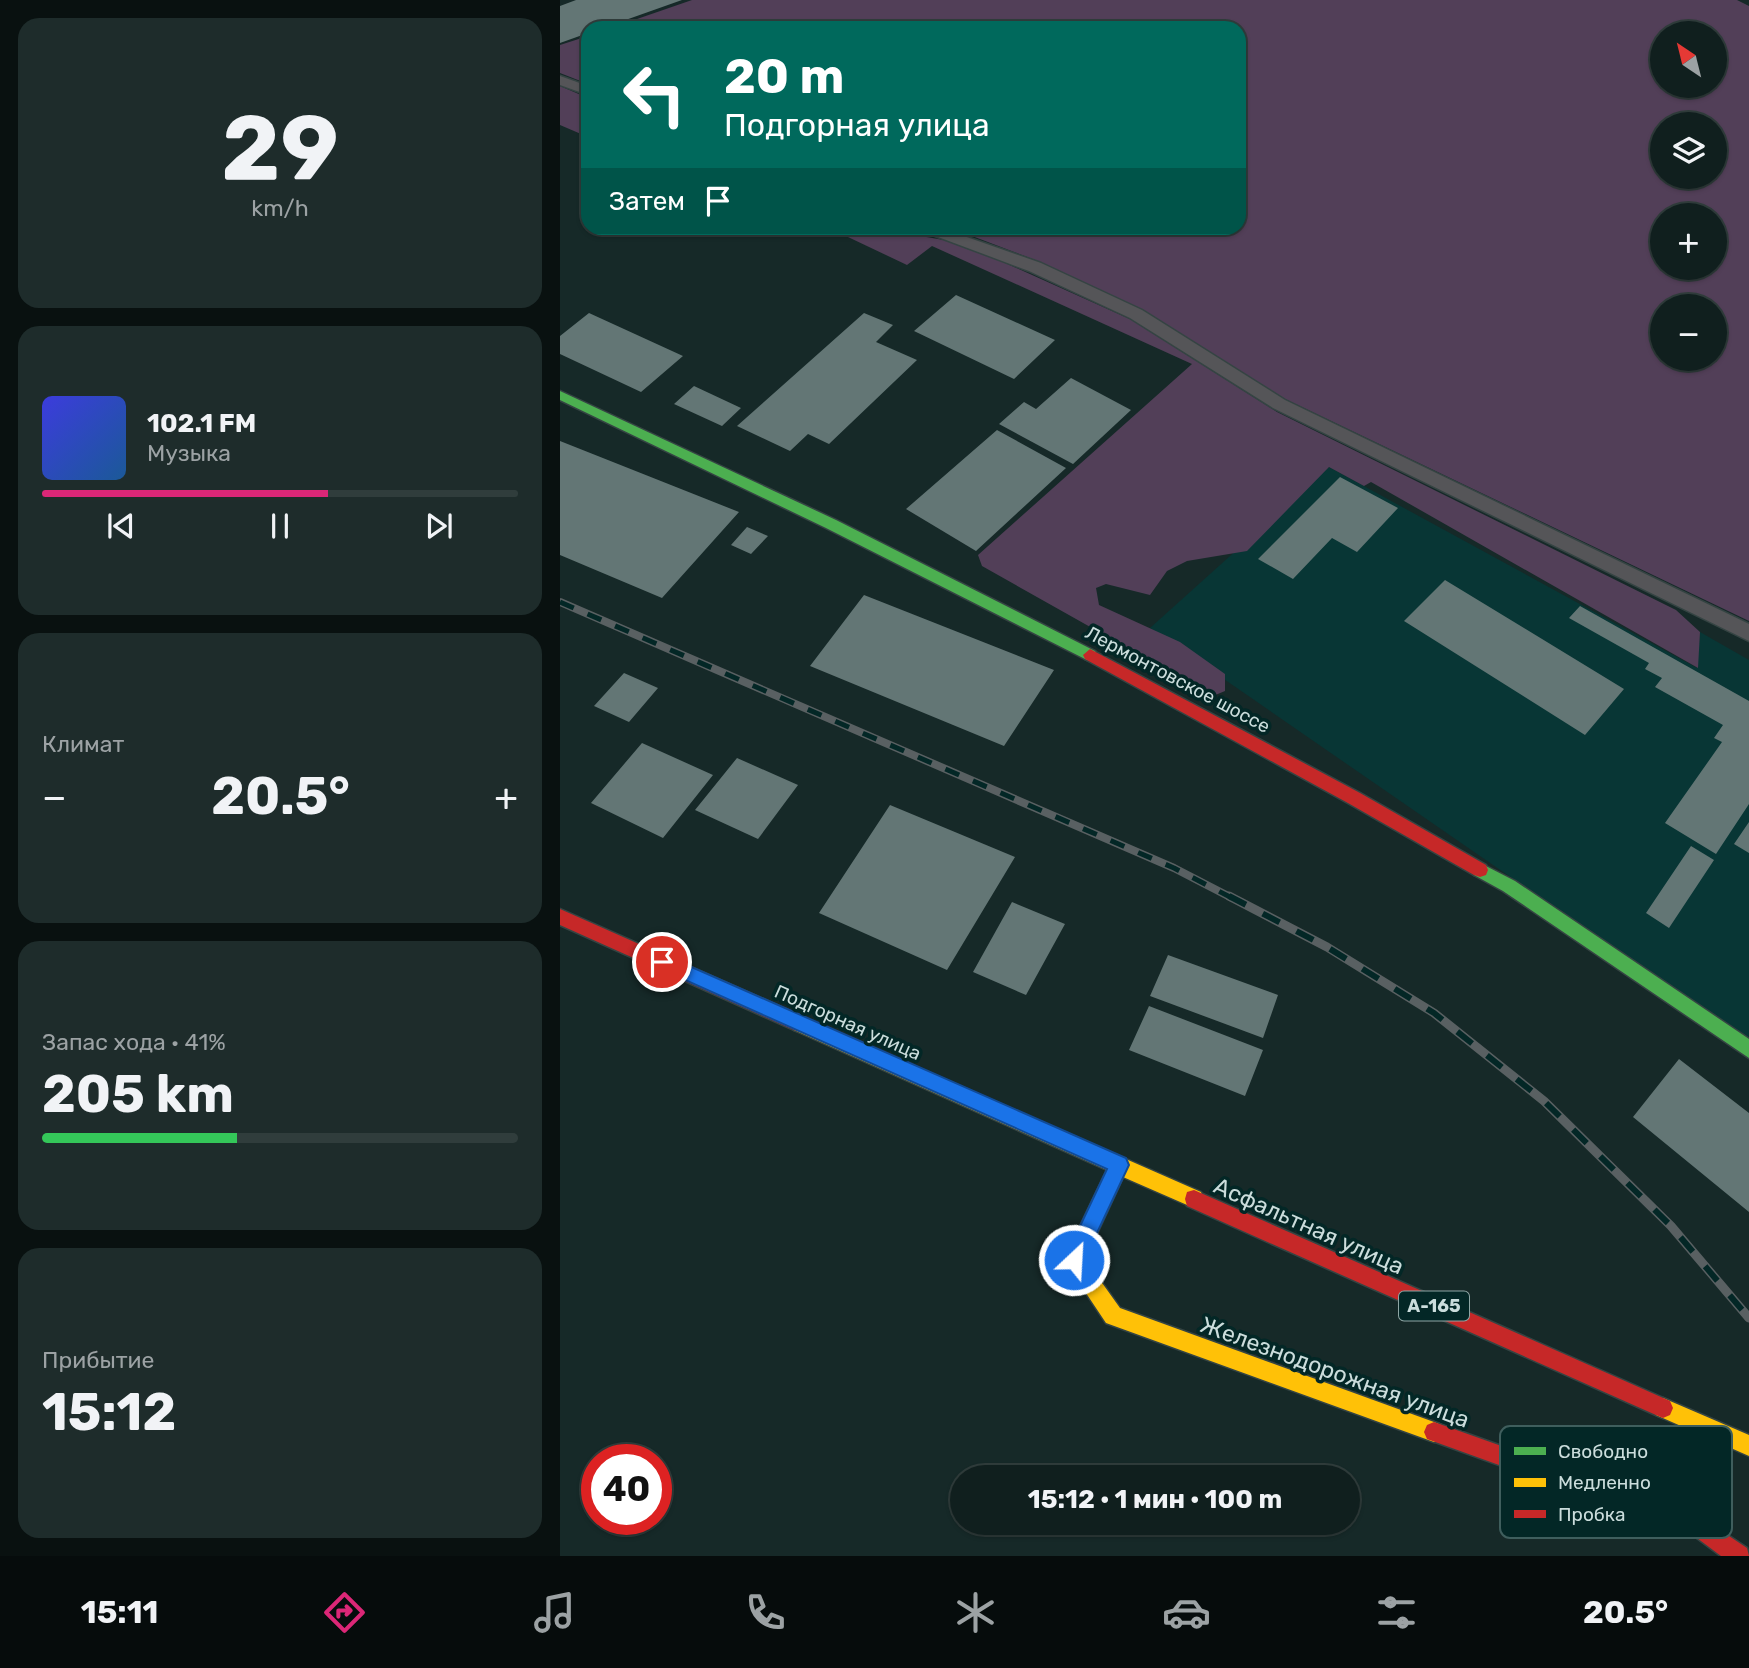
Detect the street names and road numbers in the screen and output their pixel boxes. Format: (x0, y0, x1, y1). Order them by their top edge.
street label: Лермонтовское шоссе (1081, 621, 1274, 738)
street label: Подгорная улица (771, 980, 925, 1065)
street label: Асфальтная улица (1210, 1172, 1408, 1280)
road number: А-165 (1399, 1292, 1469, 1321)
street label: Железнодорожная улица (1197, 1310, 1473, 1434)

